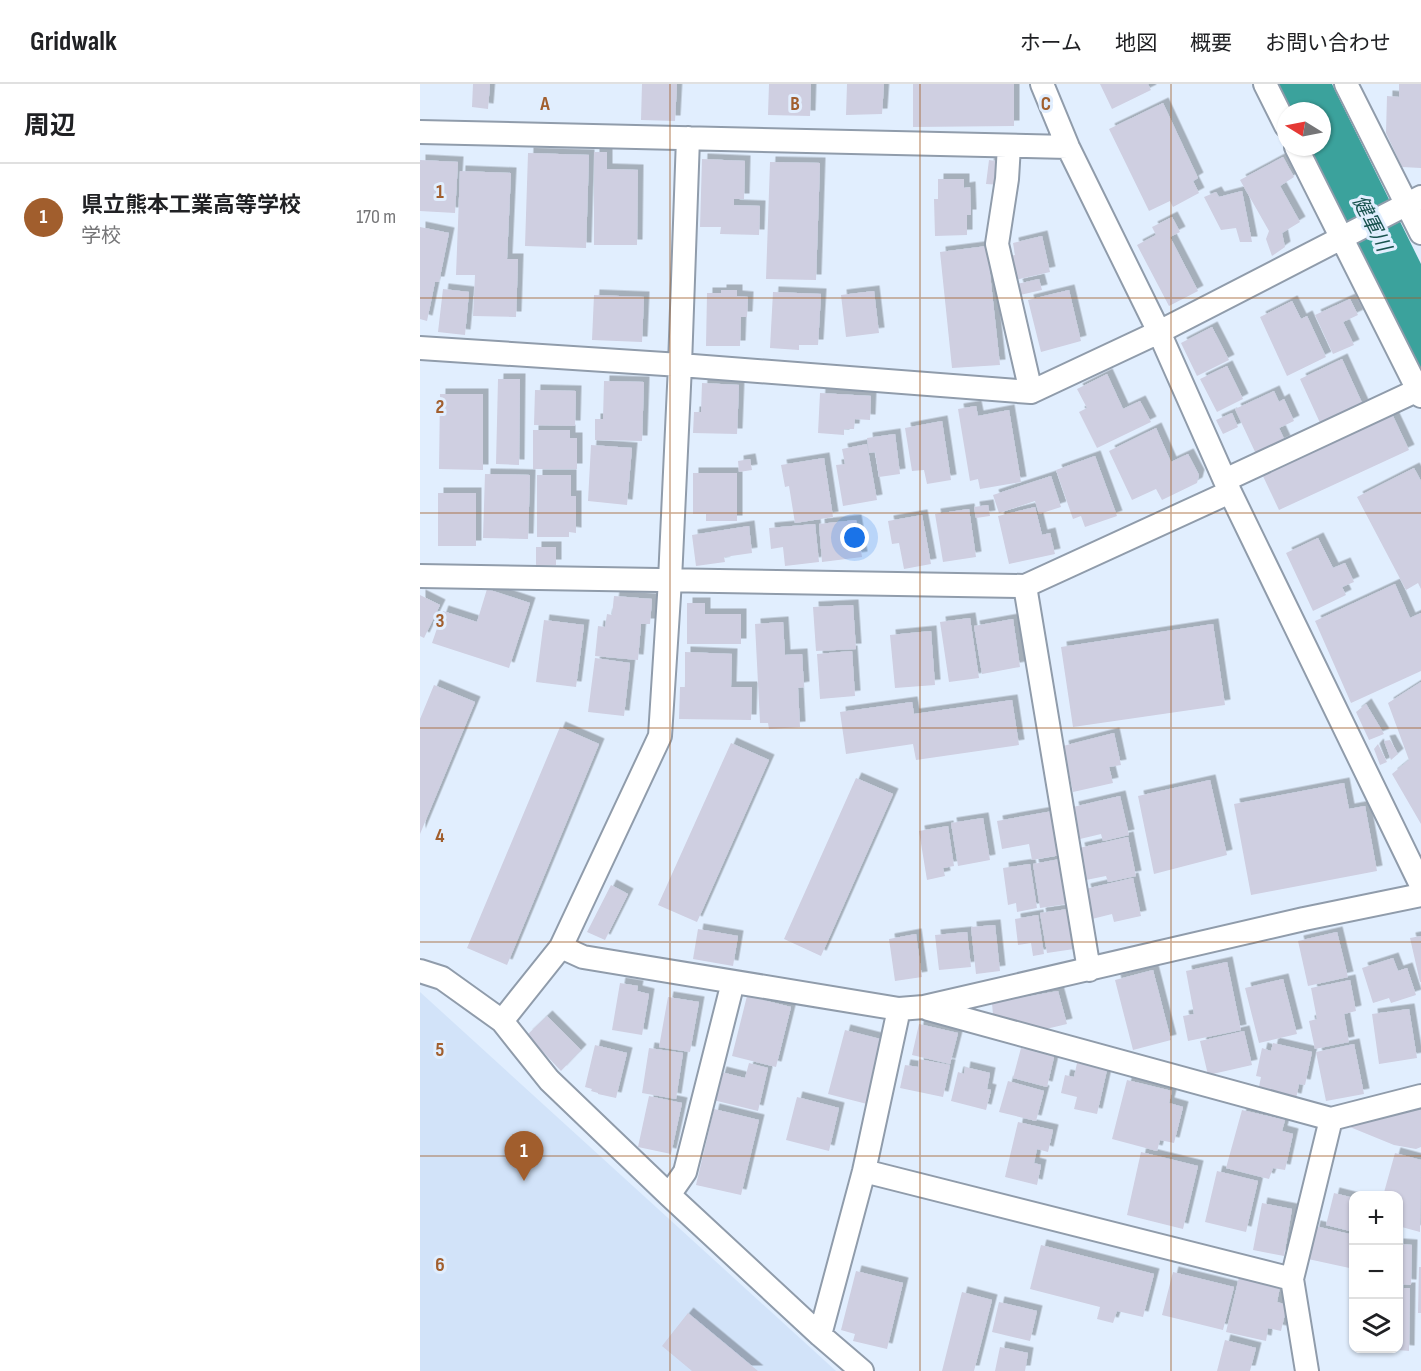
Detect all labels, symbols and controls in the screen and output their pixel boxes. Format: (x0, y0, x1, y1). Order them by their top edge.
text: Gridwalk (30, 25, 117, 58)
text: ホーム (1020, 31, 1082, 56)
text: 地図 (1115, 31, 1157, 56)
text: 概要 (1190, 31, 1232, 56)
text: お問い合わせ (1265, 31, 1391, 56)
text: A (539, 92, 550, 116)
text: B (790, 92, 800, 116)
text: C (1041, 92, 1051, 116)
north arrow (1277, 102, 1331, 156)
text: 周辺 (24, 111, 76, 142)
text: 1 (436, 180, 444, 204)
water label: 健軍川 (1347, 191, 1396, 257)
text: 県立熊本工業高等学校 (81, 192, 301, 219)
text: 1 (40, 205, 47, 229)
text: 170 m (356, 205, 396, 229)
text: 学校 (81, 224, 121, 248)
text: 2 (436, 395, 444, 419)
your location (840, 523, 869, 552)
text: 3 (436, 609, 445, 633)
text: 4 (435, 824, 445, 848)
text: 5 (436, 1038, 445, 1062)
pin: 1 (504, 1132, 544, 1181)
map controls (1349, 1191, 1403, 1353)
button: + (1349, 1191, 1403, 1245)
button: − (1349, 1245, 1403, 1299)
text: 6 (435, 1253, 445, 1277)
button: layers (1349, 1299, 1403, 1353)

